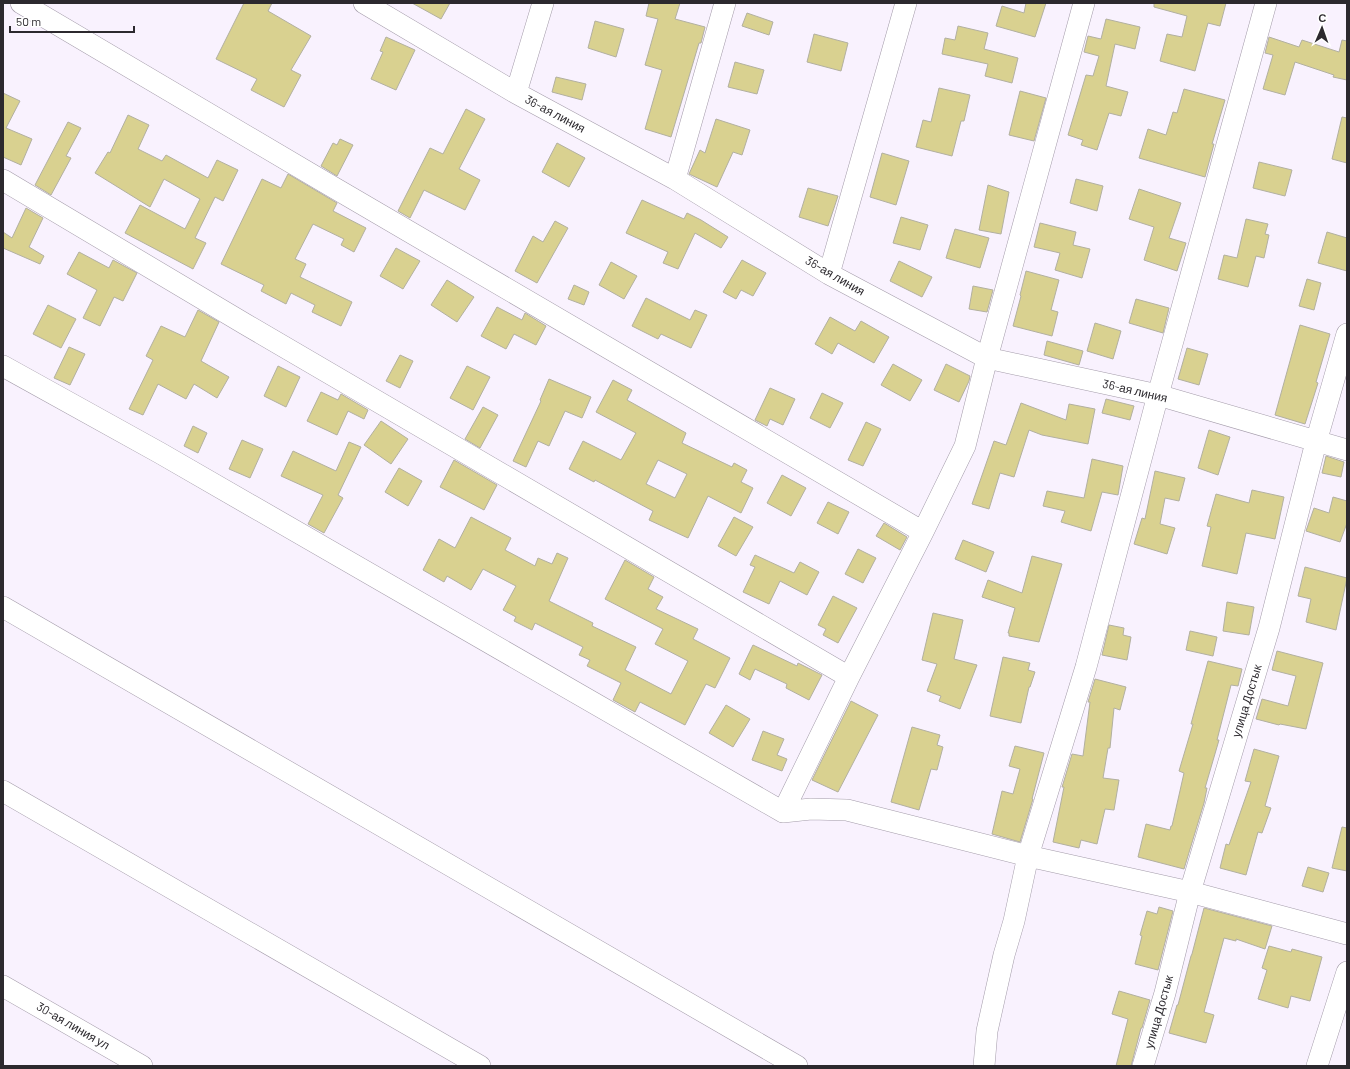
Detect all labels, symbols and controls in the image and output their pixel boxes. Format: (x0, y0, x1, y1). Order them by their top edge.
scale bar (10, 8, 134, 34)
north arrow (1302, 8, 1342, 48)
text: С (1318, 11, 1327, 24)
text: 50 m (16, 14, 41, 28)
street label: 36-ая линия (523, 91, 588, 135)
street label: 36-ая линия (803, 253, 868, 298)
street label: 36-ая линия (1101, 376, 1169, 404)
street label: улица Достык (1228, 662, 1265, 739)
street label: улица Достык (1141, 973, 1176, 1050)
street label: 30-ая линия ул (34, 999, 112, 1053)

